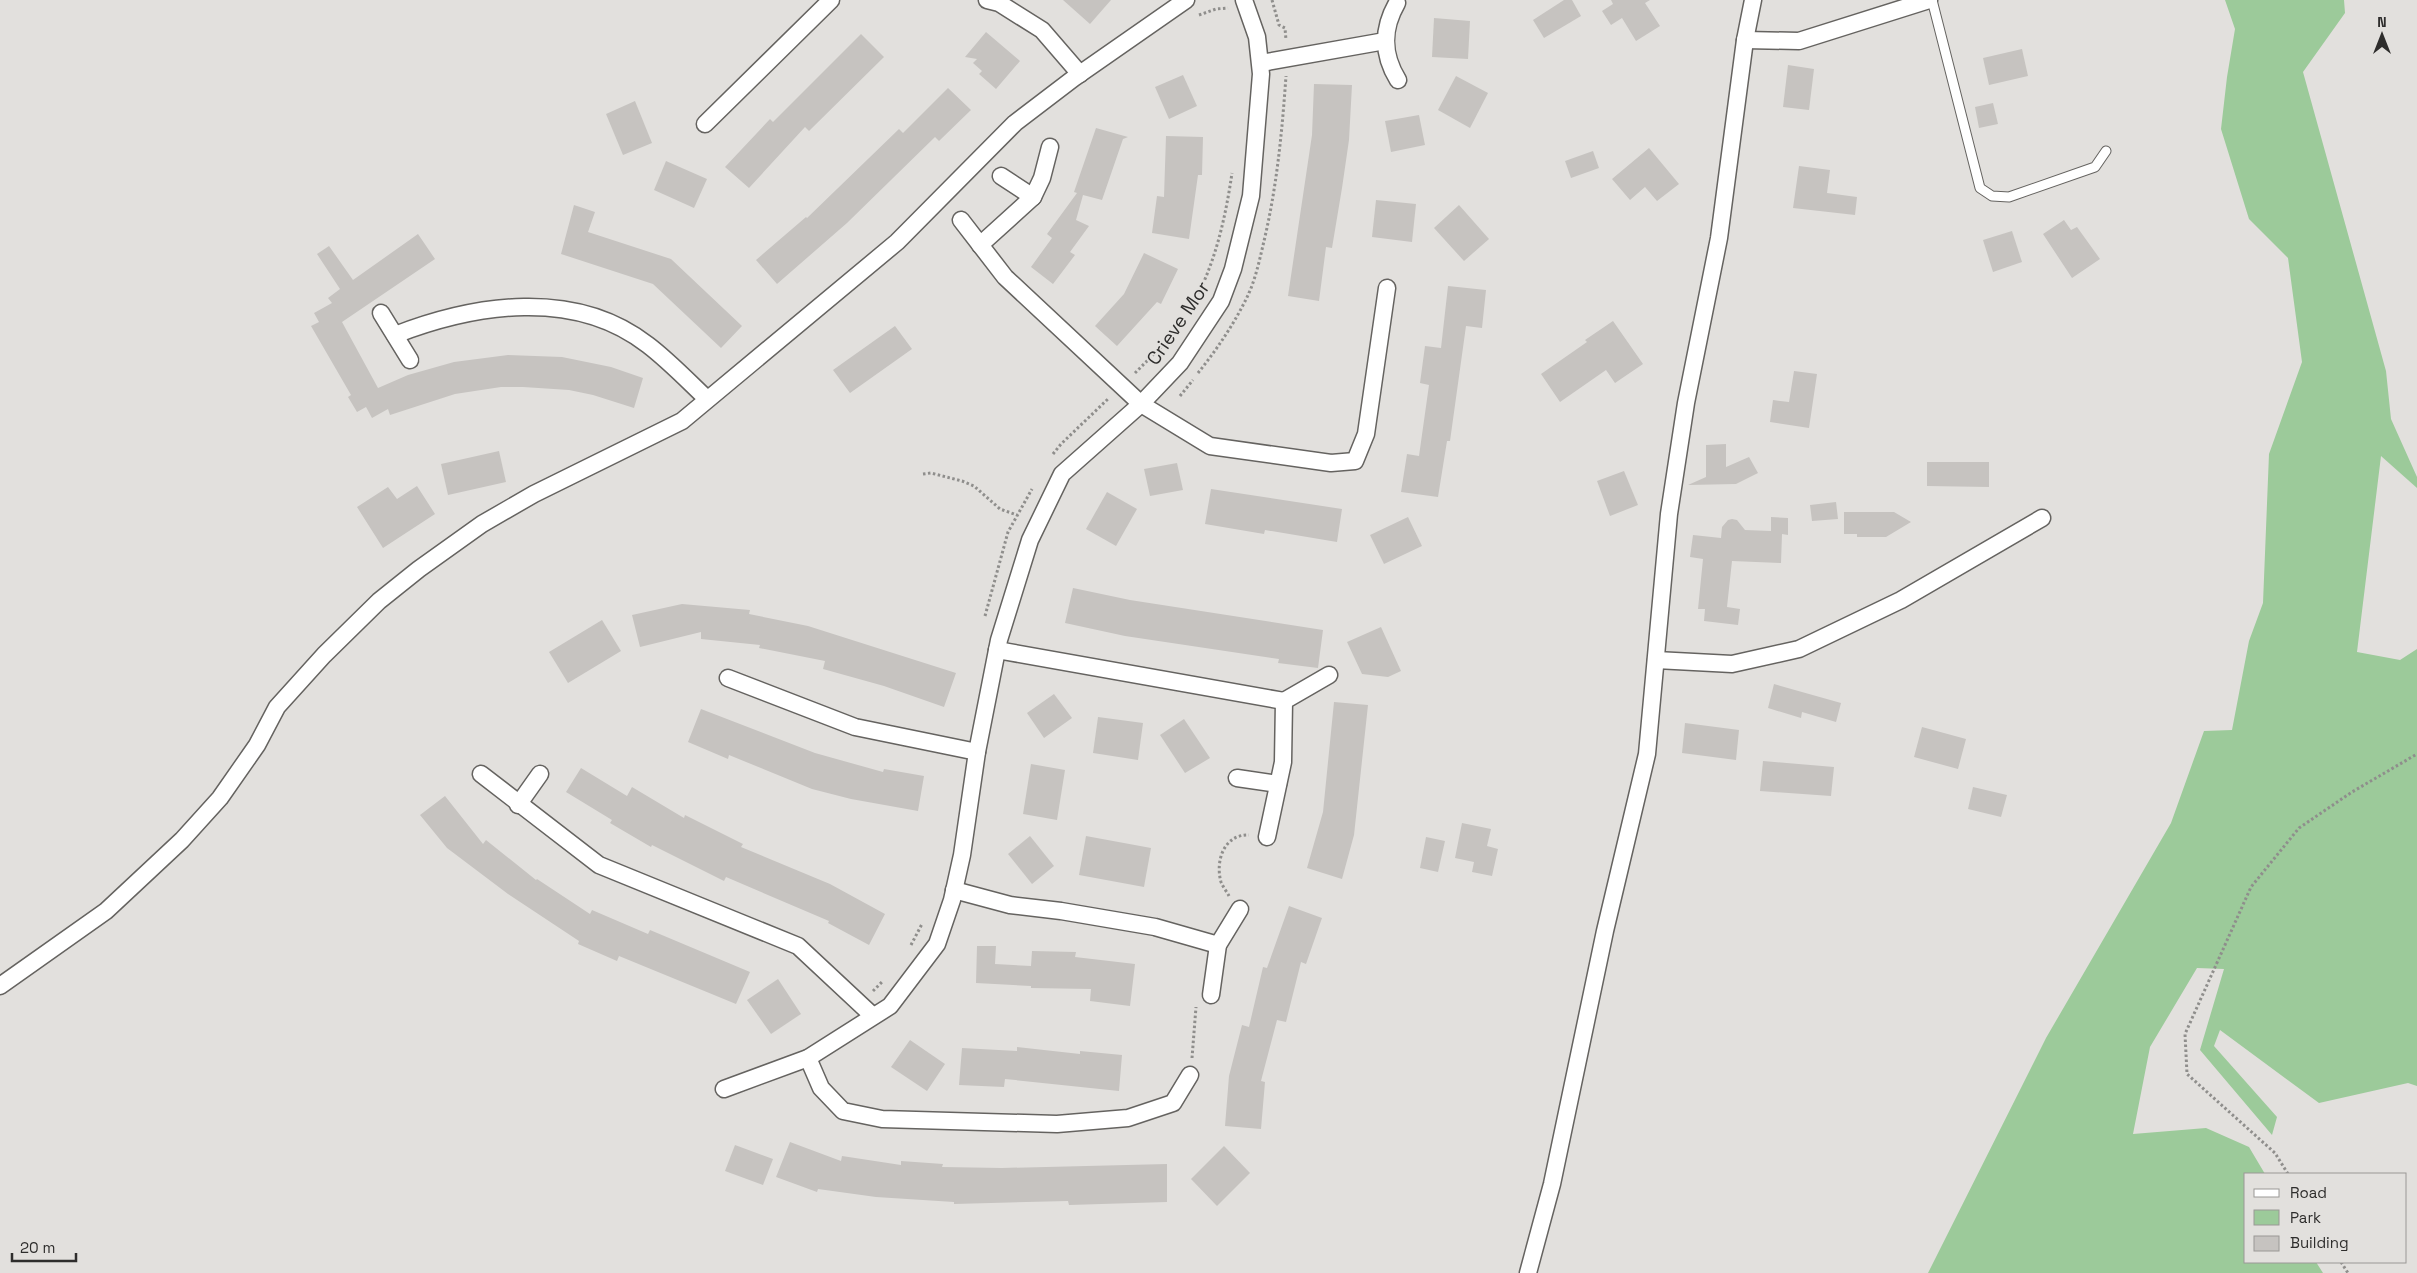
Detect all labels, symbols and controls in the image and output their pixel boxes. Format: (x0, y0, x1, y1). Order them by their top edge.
north arrow (2357, 10, 2407, 60)
text: N (2377, 13, 2387, 31)
street label: Crieve Mor (1141, 276, 1215, 370)
legend (2244, 1173, 2407, 1263)
text: Road (2290, 1183, 2327, 1202)
text: Park (2290, 1208, 2321, 1227)
scale bar (12, 1230, 76, 1262)
text: Building (2290, 1233, 2349, 1252)
text: 20 m (20, 1238, 55, 1257)

